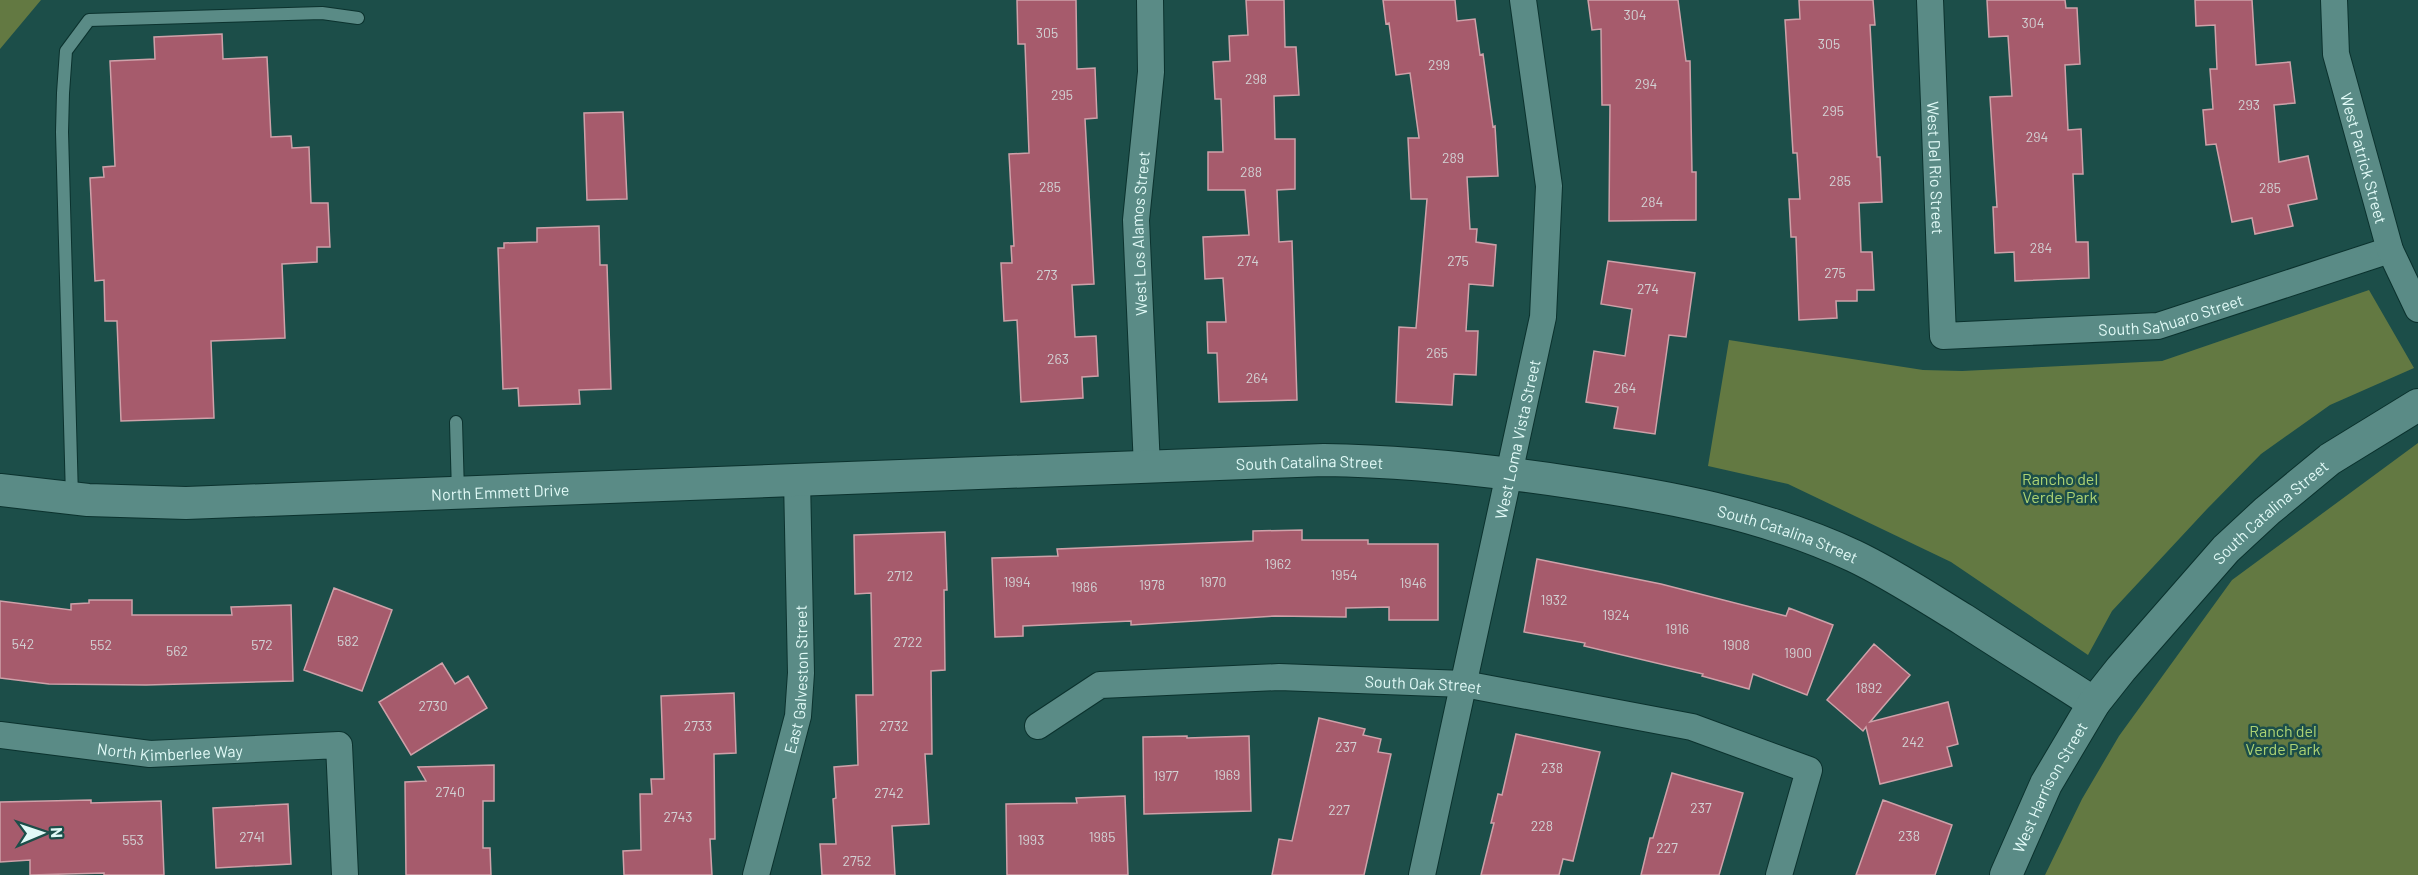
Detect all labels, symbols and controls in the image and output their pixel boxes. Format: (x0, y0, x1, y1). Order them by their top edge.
house number: 304 (1624, 6, 1646, 23)
house number: 304 (2022, 14, 2044, 31)
house number: 305 (1036, 24, 1058, 41)
house number: 305 (1818, 35, 1840, 52)
house number: 299 (1428, 56, 1450, 73)
house number: 298 (1245, 70, 1267, 87)
house number: 294 (1635, 75, 1657, 92)
house number: 295 (1051, 86, 1073, 103)
street label: West Patrick Street (2338, 91, 2392, 226)
house number: 293 (2238, 96, 2260, 113)
street label: West Del Rio Street (1924, 101, 1949, 235)
house number: 295 (1822, 102, 1844, 119)
house number: 294 (2026, 128, 2048, 145)
house number: 289 (1442, 149, 1464, 166)
street label: West Los Alamos Street (1126, 150, 1152, 316)
house number: 288 (1240, 163, 1262, 180)
house number: 285 (1829, 172, 1851, 189)
house number: 285 (1039, 178, 1061, 195)
house number: 285 (2259, 179, 2281, 196)
house number: 284 (1641, 193, 1663, 210)
house number: 284 (2030, 239, 2052, 256)
house number: 274 (1237, 252, 1259, 269)
house number: 275 (1447, 252, 1469, 269)
house number: 275 (1824, 264, 1846, 281)
house number: 273 (1036, 266, 1058, 283)
house number: 274 (1637, 280, 1659, 297)
street label: South Sahuaro Street (2098, 289, 2245, 338)
house number: 265 (1426, 344, 1448, 361)
house number: 263 (1047, 350, 1069, 367)
street label: West Loma Vista Street (1490, 357, 1543, 521)
house number: 264 (1246, 369, 1268, 386)
house number: 264 (1614, 379, 1636, 396)
street label: South Catalina Street (1235, 450, 1384, 473)
street label: South Catalina Street (2208, 456, 2331, 567)
park label: Rancho del Verde Park (2022, 469, 2098, 506)
street label: North Emmett Drive (431, 479, 570, 503)
street label: South Catalina Street (1716, 500, 1861, 566)
house number: 1962 (1265, 555, 1291, 572)
house number: 1954 (1330, 566, 1358, 583)
house number: 2712 (887, 567, 913, 584)
house number: 1994 (1003, 573, 1031, 590)
house number: 1970 (1200, 573, 1226, 590)
house number: 1946 (1399, 574, 1427, 591)
house number: 1978 (1139, 576, 1165, 593)
house number: 1986 (1071, 578, 1097, 595)
house number: 1932 (1541, 591, 1567, 608)
street label: East Galveston Street (779, 605, 811, 755)
house number: 1924 (1602, 606, 1630, 623)
house number: 1916 (1665, 620, 1689, 637)
house number: 582 (337, 632, 359, 649)
house number: 2722 (893, 633, 923, 650)
house number: 542 (12, 635, 34, 652)
house number: 552 (90, 636, 112, 653)
house number: 572 (251, 636, 273, 653)
house number: 1908 (1722, 636, 1750, 653)
house number: 562 (166, 642, 188, 659)
house number: 1900 (1784, 644, 1812, 661)
street label: South Oak Street (1364, 671, 1483, 697)
house number: 1892 (1856, 679, 1883, 696)
house number: 2730 (418, 697, 448, 714)
house number: 2733 (684, 717, 712, 734)
house number: 2732 (880, 717, 908, 734)
street label: West Harrison Street (2008, 718, 2090, 855)
park label: Ranch del Verde Park (2246, 721, 2320, 758)
house number: 242 (1902, 733, 1924, 750)
street label: North Kimberlee Way (96, 738, 244, 763)
house number: 237 (1335, 738, 1357, 755)
house number: 238 (1541, 759, 1563, 776)
house number: 1969 (1214, 766, 1240, 783)
house number: 1977 (1153, 767, 1179, 784)
house number: 2740 (435, 783, 465, 800)
house number: 2742 (874, 784, 904, 801)
house number: 237 (1690, 799, 1712, 816)
house number: 227 (1328, 801, 1350, 818)
north arrow (12, 803, 72, 863)
house number: 2743 (663, 808, 693, 825)
house number: 228 (1531, 817, 1553, 834)
text: N (48, 827, 67, 838)
house number: 238 (1898, 827, 1920, 844)
house number: 2741 (239, 828, 265, 845)
house number: 1985 (1089, 828, 1115, 845)
house number: 553 (122, 831, 144, 848)
house number: 1993 (1018, 831, 1044, 848)
house number: 227 (1656, 839, 1678, 856)
house number: 2752 (843, 852, 871, 869)

